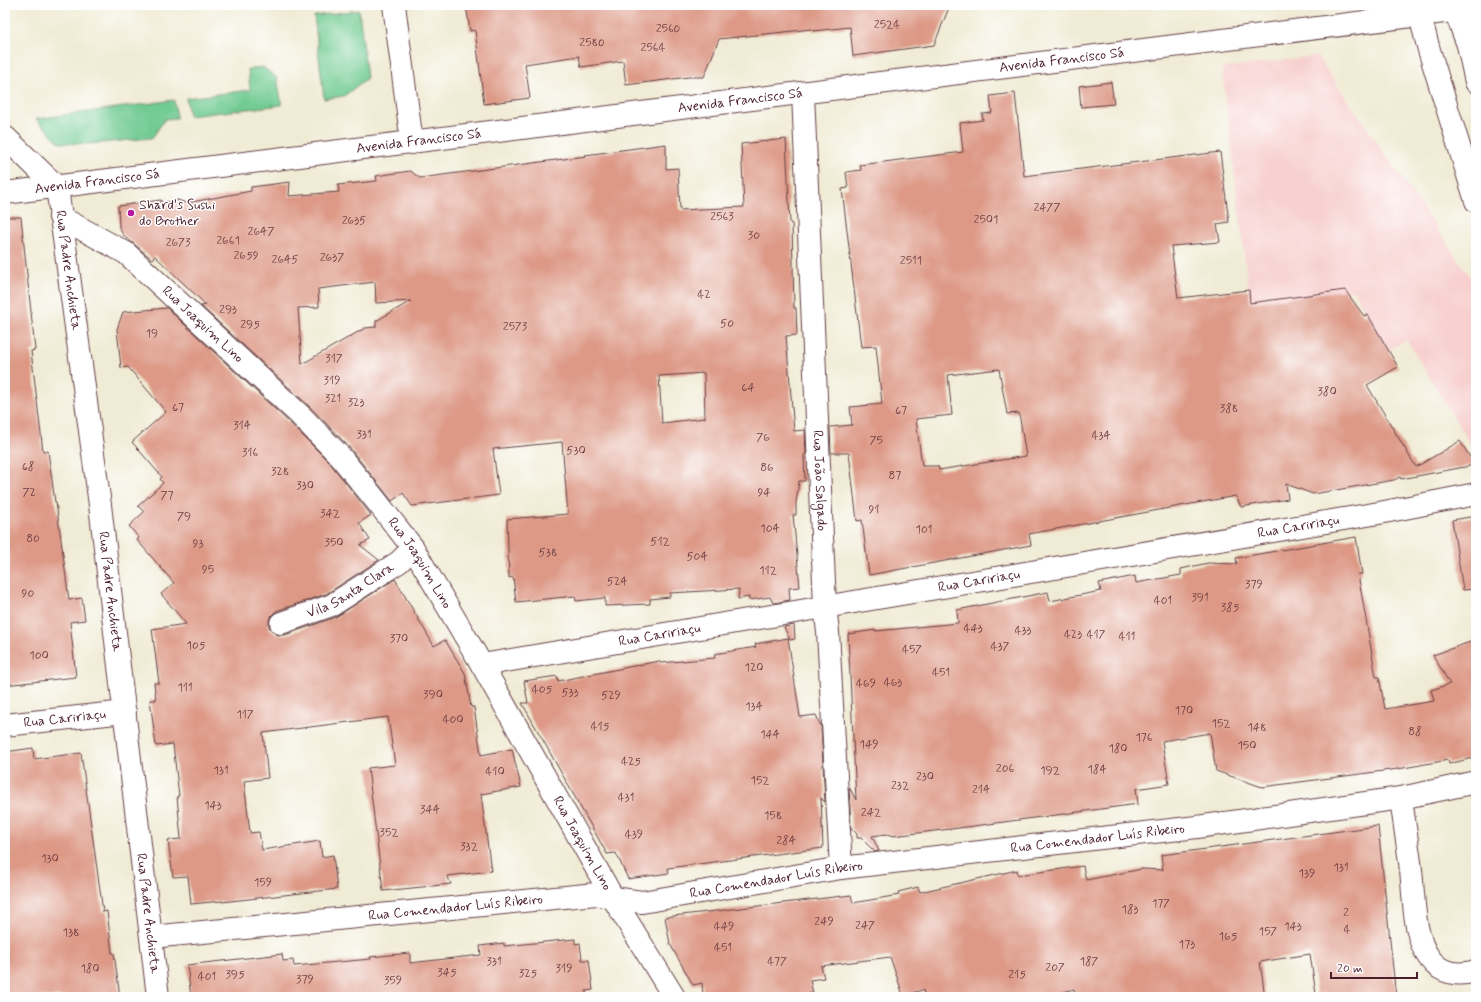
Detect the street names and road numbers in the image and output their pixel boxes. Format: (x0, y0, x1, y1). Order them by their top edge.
street label: Avenida Francisco Sá (998, 43, 1125, 77)
street label: Avenida Francisco Sá (677, 84, 804, 117)
street label: Avenida Francisco Sá (355, 124, 482, 158)
street label: Avenida Francisco Sá (34, 165, 161, 198)
street label: Rua Padre Anchieta (51, 209, 85, 332)
street label: Rua Joaquim Lino (158, 282, 248, 367)
street label: Rua João Salgado (808, 430, 831, 532)
street label: Rua Caririaçu (1256, 511, 1341, 542)
street label: Rua Joaquim Lino (384, 514, 456, 612)
street label: Rua Padre Anchieta (94, 530, 126, 653)
street label: Vila Santa Clara (304, 558, 398, 622)
street label: Rua Caririaçu (937, 565, 1021, 597)
street label: Rua Caririaçu (617, 619, 702, 651)
street label: Rua Caririaçu (23, 705, 107, 732)
street label: Rua Joaquim Lino (549, 793, 616, 894)
street label: Rua Comendador Luís Ribeiro (1010, 819, 1186, 857)
street label: Rua Padre Anchieta (132, 852, 164, 975)
street label: Rua Comendador Luís Ribeiro (688, 857, 864, 903)
street label: Rua Comendador Luís Ribeiro (368, 890, 544, 925)

